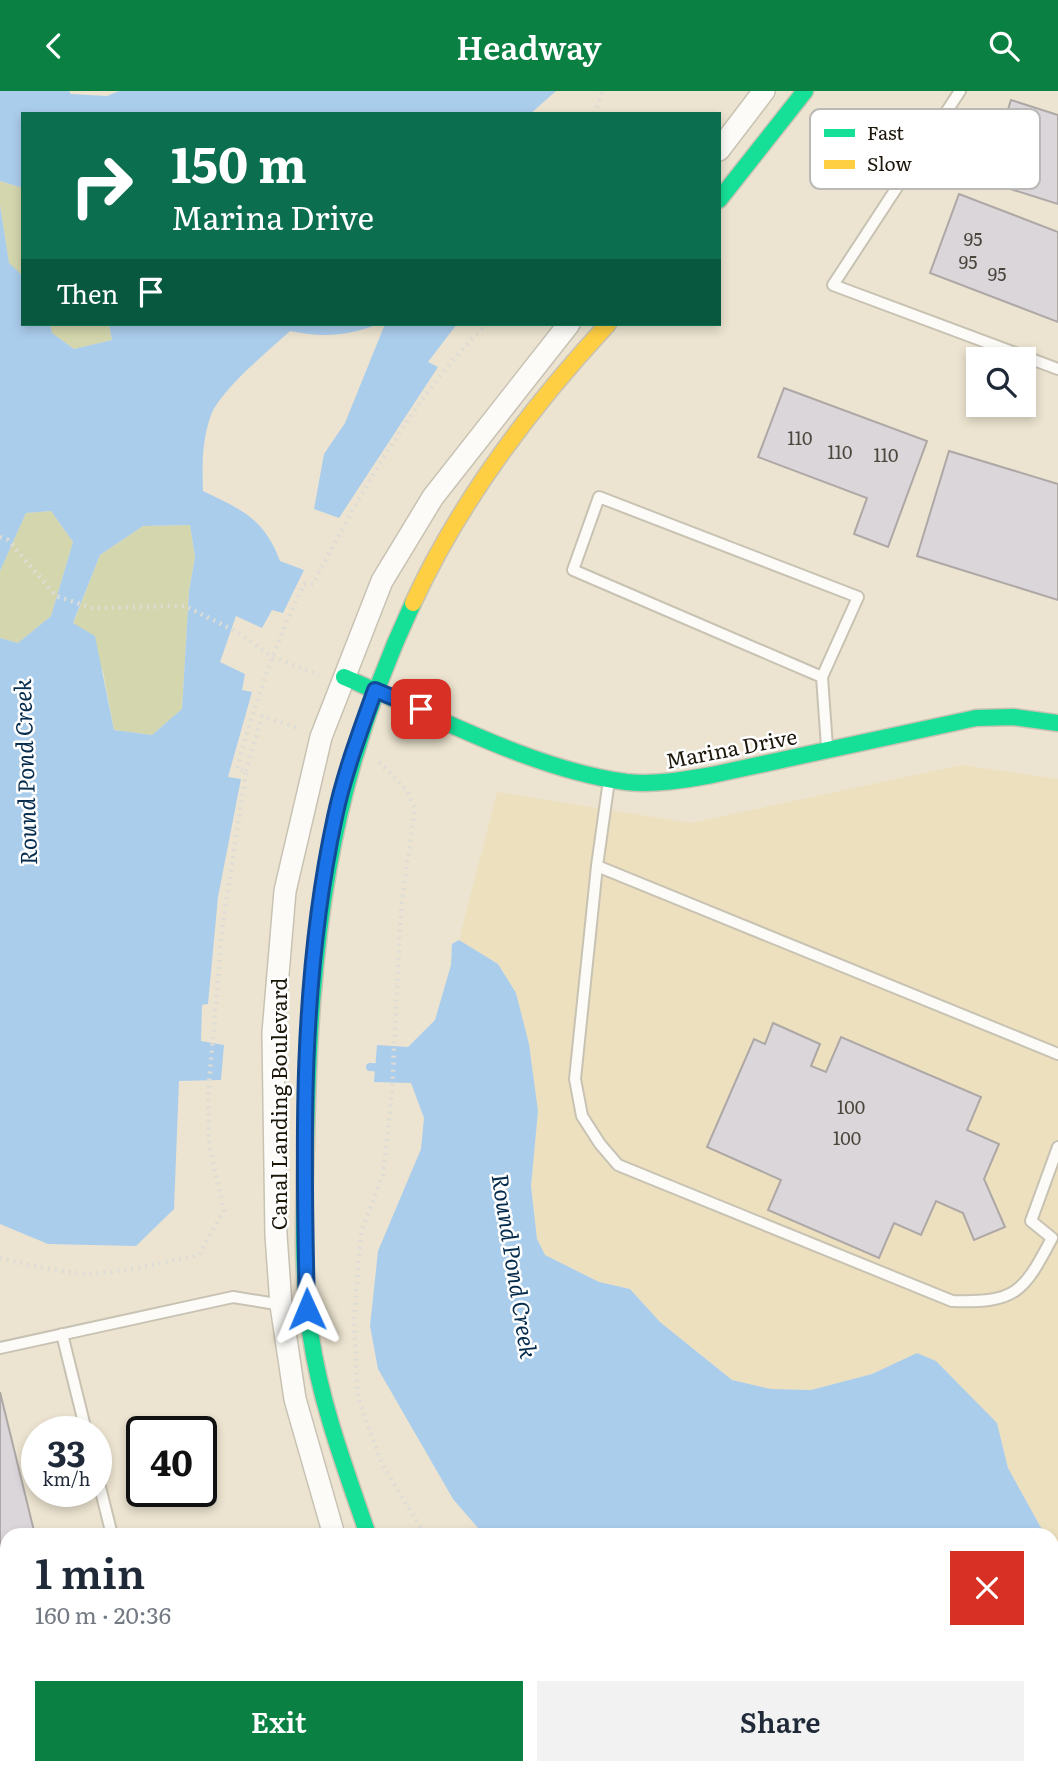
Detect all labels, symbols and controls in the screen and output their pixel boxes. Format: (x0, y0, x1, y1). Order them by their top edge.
text: Headway (456, 22, 602, 70)
icon: back (35, 27, 73, 65)
icon: search (985, 27, 1023, 65)
legend (810, 109, 1040, 189)
text: Fast (867, 118, 904, 146)
text: 150 m (171, 125, 307, 198)
icon: right (56, 140, 147, 231)
text: Slow (867, 149, 912, 177)
text: Marina Drive (171, 192, 374, 240)
house number: 95 (964, 225, 982, 252)
house number: 95 (959, 248, 977, 275)
house number: 95 (988, 260, 1006, 287)
text: Then (56, 273, 118, 312)
icon: arrive (132, 273, 170, 311)
map controls (966, 347, 1036, 417)
button: search (966, 347, 1036, 417)
house number: 110 (787, 424, 813, 451)
house number: 110 (827, 438, 853, 465)
house number: 110 (873, 441, 899, 468)
water label: Round Pond Creek (4, 678, 44, 866)
pin (391, 679, 451, 739)
icon: arrive (402, 690, 440, 728)
street label: Marina Drive (663, 719, 799, 775)
street label: Canal Landing Boulevard (262, 978, 293, 1230)
house number: 100 (837, 1093, 865, 1120)
house number: 100 (833, 1124, 861, 1151)
water label: Round Pond Creek (485, 1171, 547, 1361)
position arrow (270, 1272, 344, 1346)
speed limit sign: 40 (126, 1416, 217, 1507)
text: 33 (47, 1426, 86, 1478)
text: km/h (43, 1465, 90, 1492)
text: 1 min (35, 1540, 145, 1602)
button: close (950, 1551, 1024, 1625)
text: 160 m · 20:36 (35, 1597, 171, 1631)
button: Exit (35, 1681, 523, 1761)
button: Share (537, 1681, 1024, 1761)

